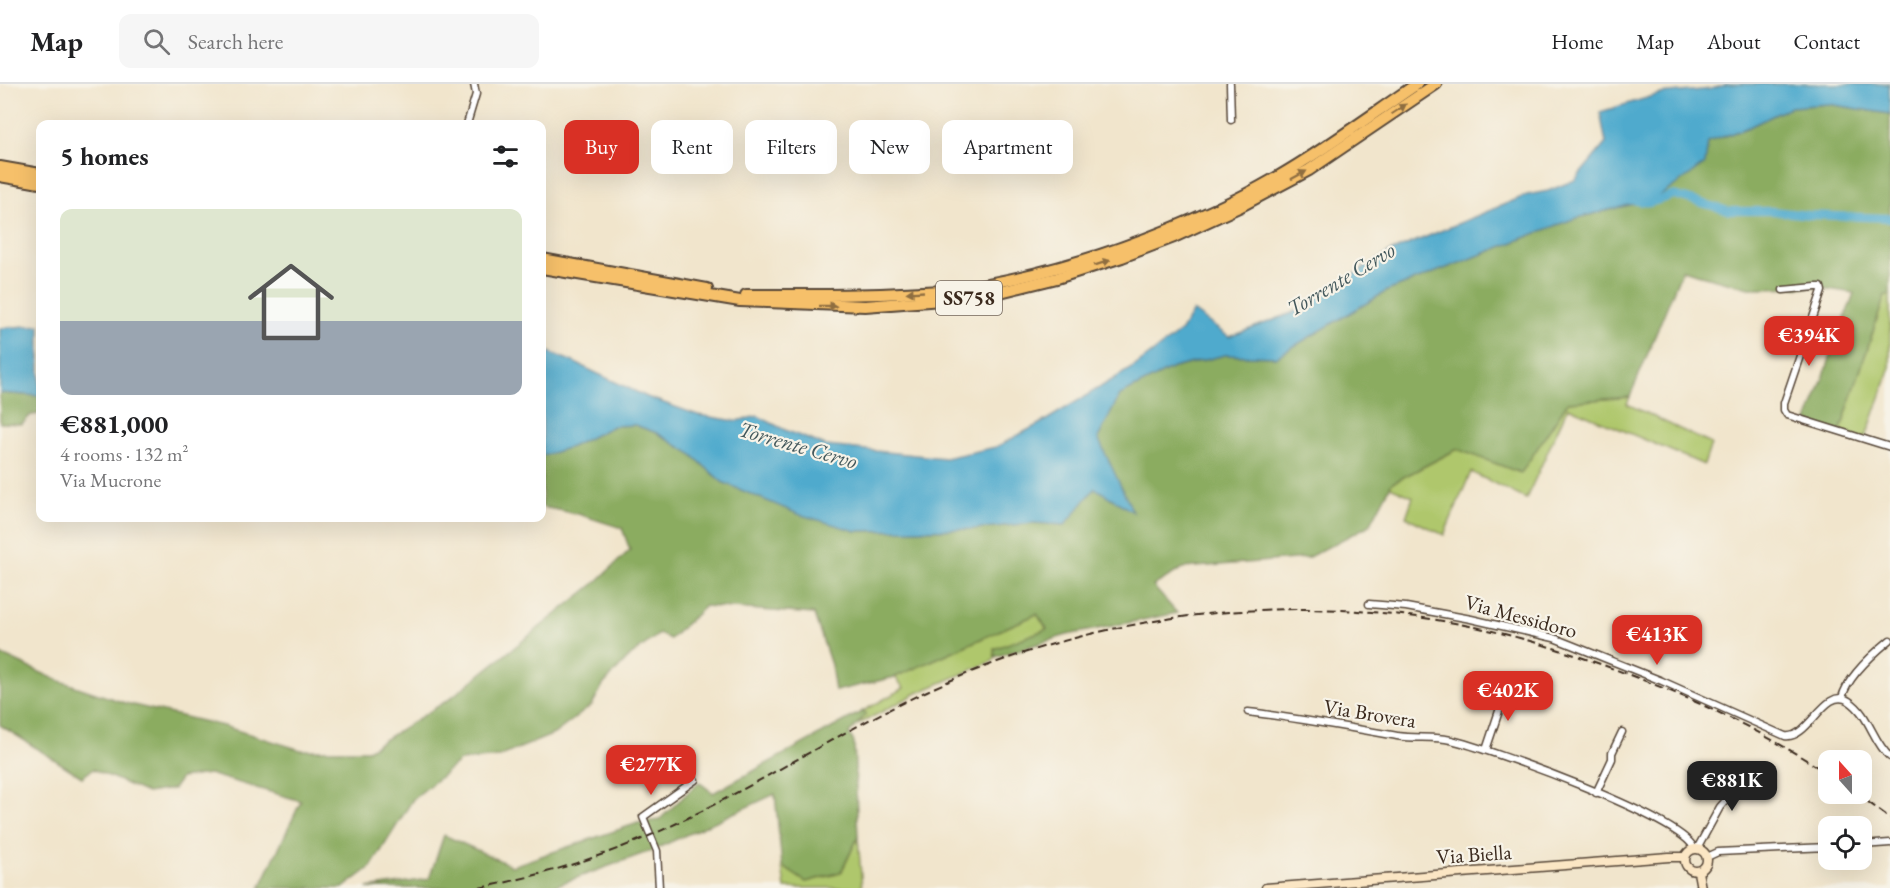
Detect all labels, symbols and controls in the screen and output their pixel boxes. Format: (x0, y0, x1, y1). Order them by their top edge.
search box (119, 14, 539, 68)
text: Map (30, 23, 83, 59)
icon: search (140, 25, 173, 58)
text: Search here (188, 27, 283, 56)
text: Home (1551, 28, 1603, 55)
text: Map (1636, 28, 1674, 55)
text: About (1707, 28, 1760, 55)
text: Contact (1793, 28, 1860, 55)
one-way arrow (1391, 103, 1407, 115)
chip: Buy (564, 120, 639, 174)
chip: Rent (651, 120, 733, 174)
chip: Filters (745, 120, 837, 174)
chip: New (849, 120, 930, 174)
chip: Apartment (942, 120, 1073, 174)
text: 5 homes (60, 139, 149, 173)
icon: filters (489, 140, 522, 173)
one-way arrow (1291, 170, 1308, 180)
water label: Torrente Cervo (1281, 235, 1401, 323)
icon: home (237, 248, 345, 356)
one-way arrow (1093, 258, 1111, 268)
road number: SS758 (936, 281, 1002, 315)
one-way arrow (905, 288, 924, 297)
one-way arrow (819, 301, 838, 310)
pin: €394K (1767, 316, 1851, 367)
text: €394K (1778, 322, 1840, 348)
text: €881,000 (60, 407, 168, 441)
water label: Torrente Cervo (736, 414, 860, 476)
text: 4 rooms · 132 m² (60, 441, 188, 467)
text: Via Mucrone (60, 467, 161, 493)
street label: Via Messidoro (1462, 588, 1580, 644)
pin: €413K (1615, 615, 1699, 666)
text: €413K (1626, 621, 1688, 647)
pin: €402K (1466, 671, 1550, 722)
text: €402K (1477, 677, 1539, 703)
street label: Via Brovera (1322, 692, 1419, 734)
pin: €277K (609, 745, 693, 796)
north arrow (1818, 750, 1872, 804)
map controls (1818, 750, 1872, 870)
text: €277K (620, 751, 682, 777)
pin: €881K (1690, 761, 1774, 812)
text: €881K (1701, 767, 1763, 793)
button: locate (1818, 816, 1872, 870)
street label: Via Biella (1435, 838, 1513, 870)

